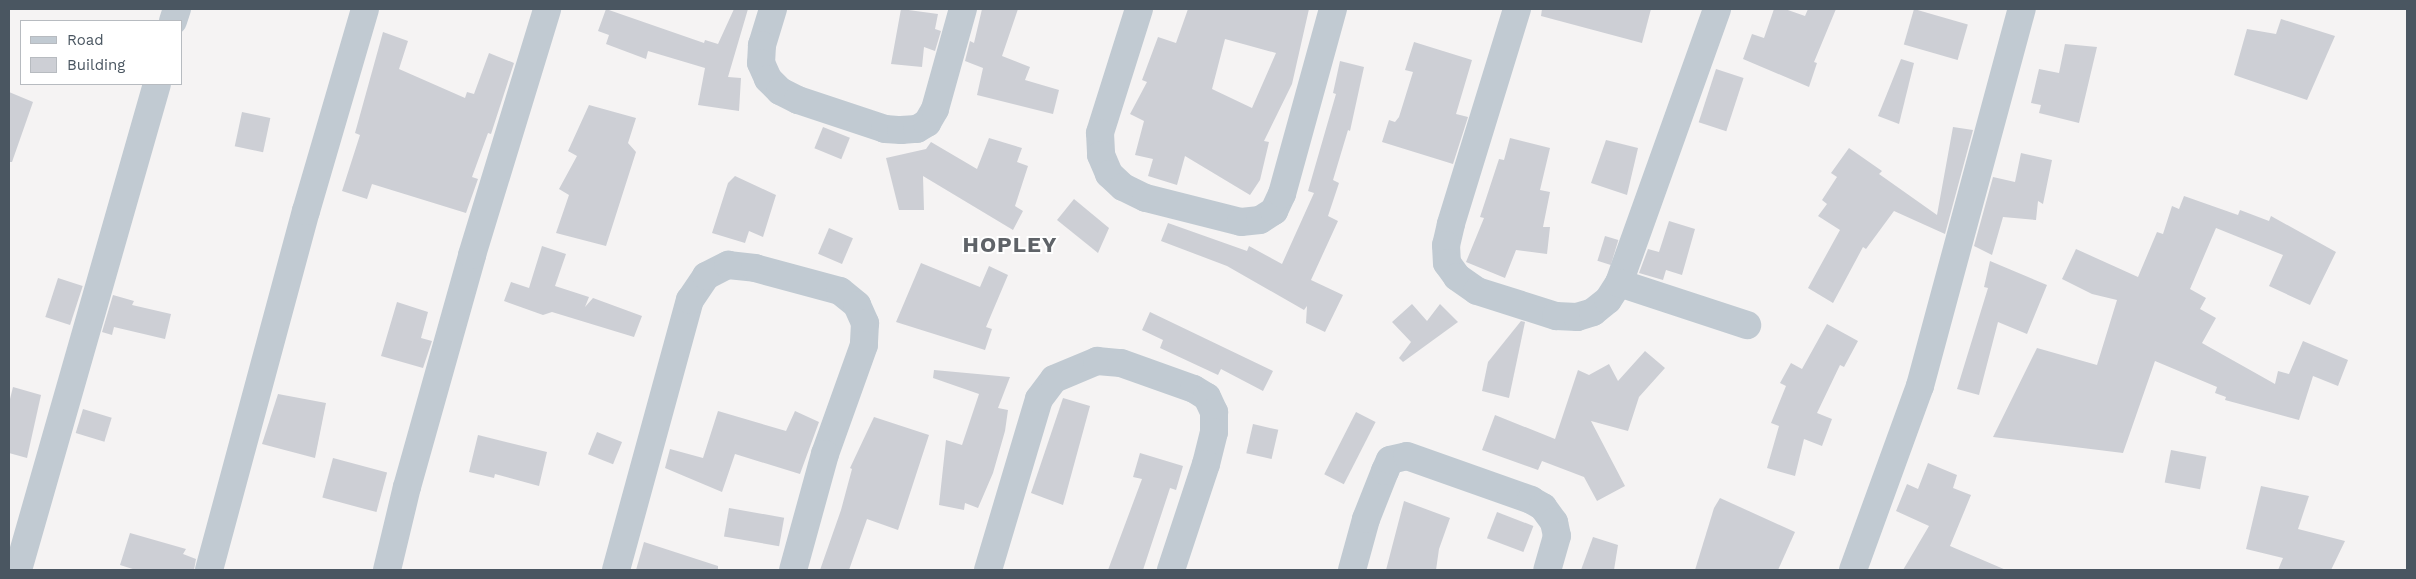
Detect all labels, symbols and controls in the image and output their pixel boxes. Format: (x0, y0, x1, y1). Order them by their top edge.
legend (20, 20, 182, 85)
text: Road (67, 31, 104, 49)
text: Building (67, 56, 125, 74)
district label: HOPLEY (962, 232, 1058, 258)

